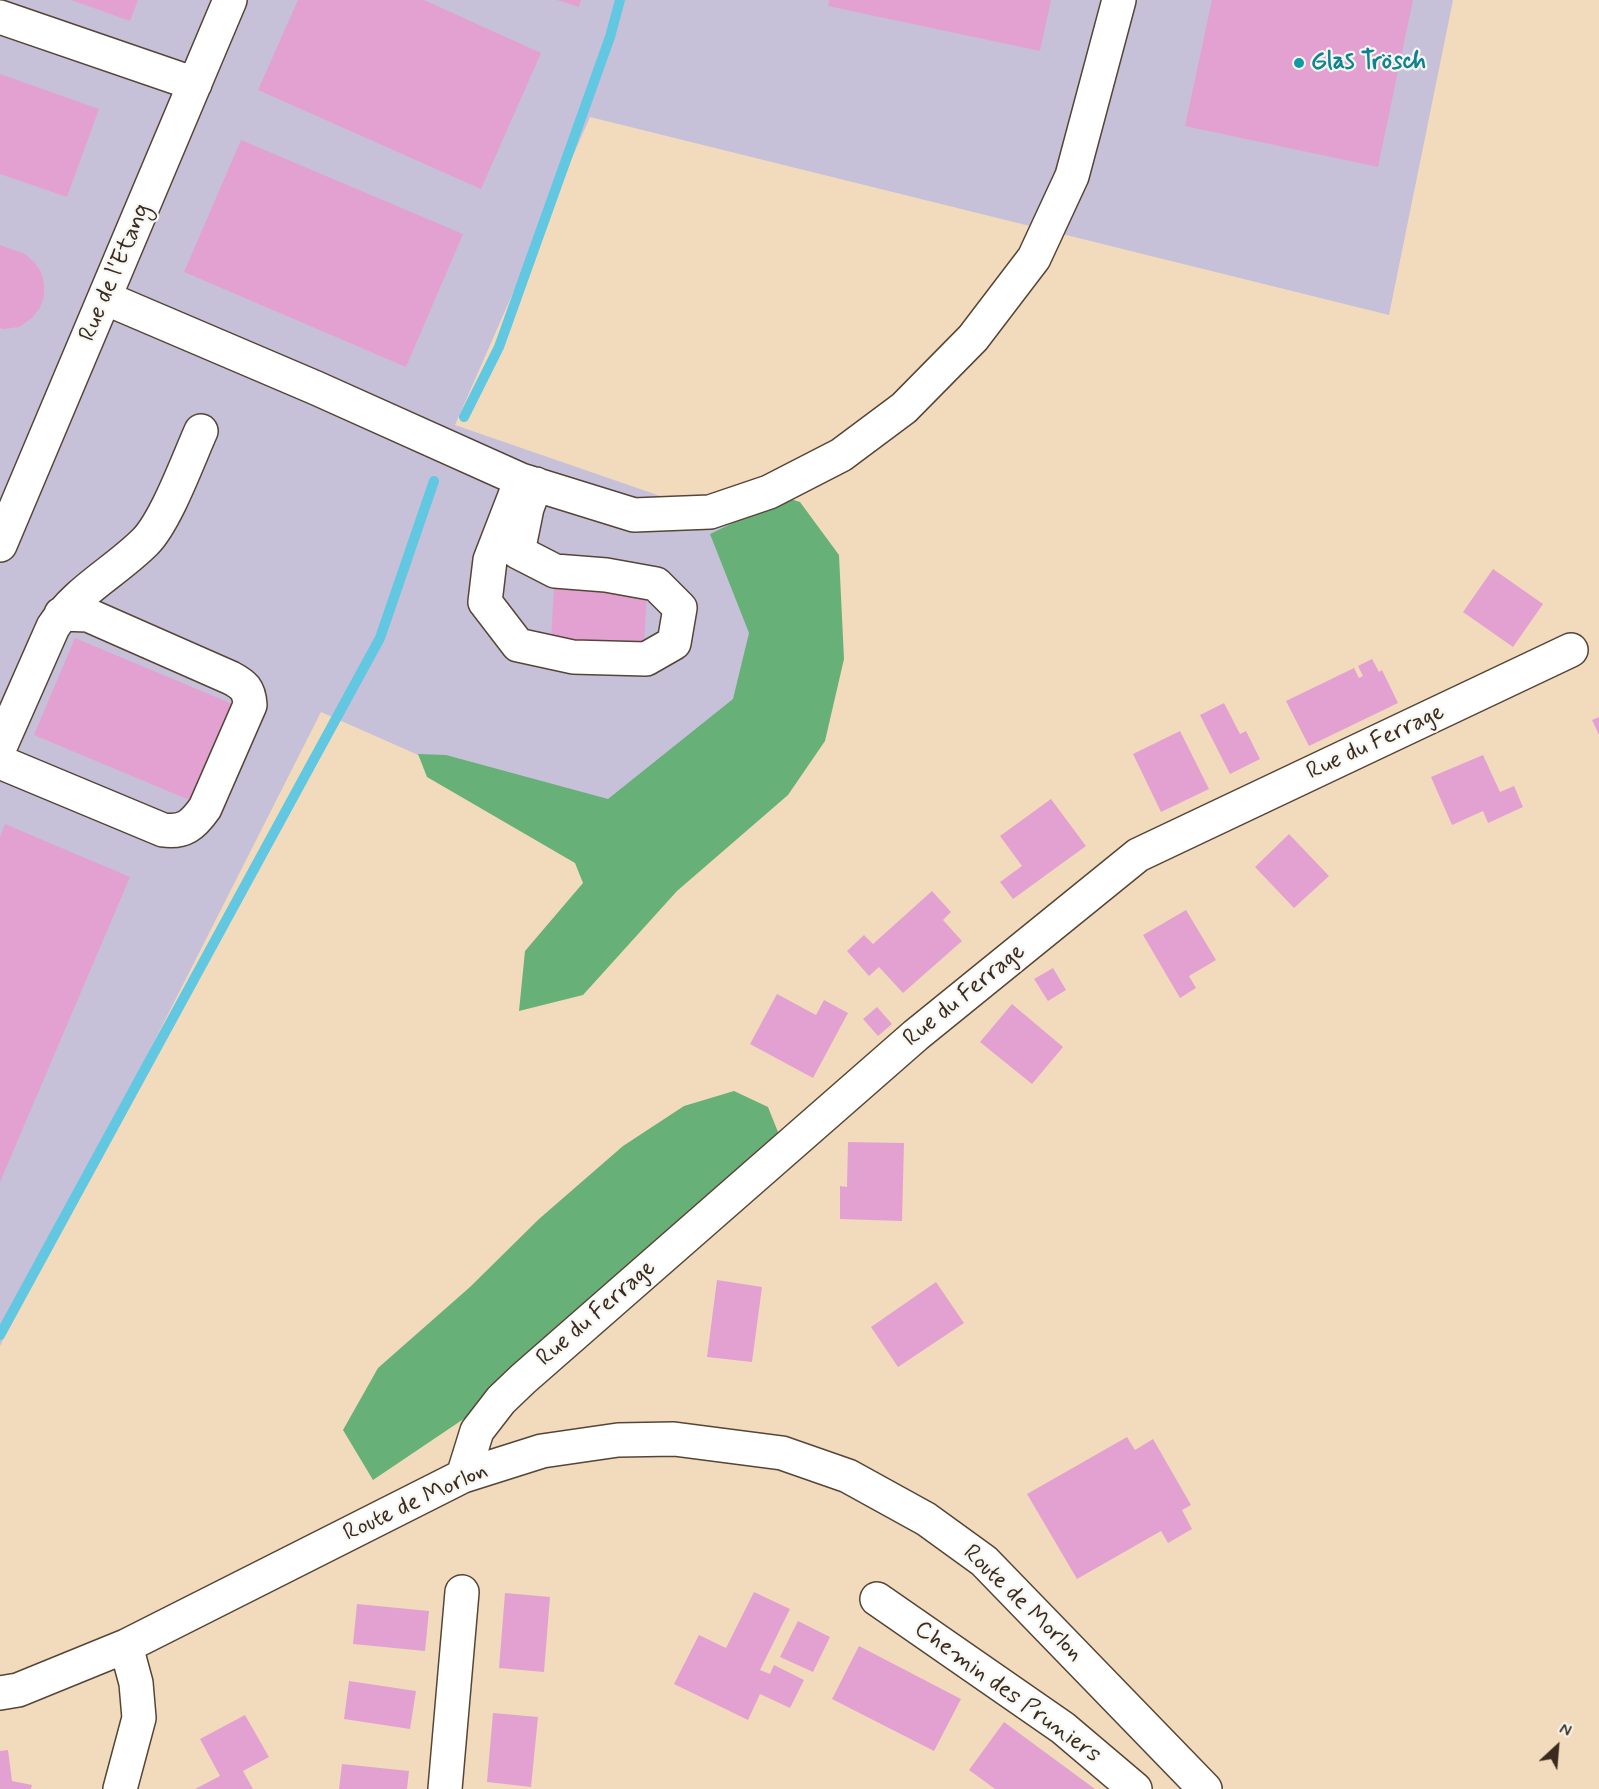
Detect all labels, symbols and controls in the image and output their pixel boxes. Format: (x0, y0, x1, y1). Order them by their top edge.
place label: Glas Trösch (1311, 49, 1426, 77)
marker: Glas Trösch (1292, 56, 1306, 70)
street label: Rue de l'Etang (74, 200, 158, 346)
street label: Rue du Ferrage (1303, 699, 1449, 787)
street label: Rue du Ferrage (898, 938, 1032, 1054)
street label: Rue du Ferrage (531, 1254, 663, 1374)
street label: Route de Morlon (339, 1457, 493, 1549)
street label: Route de Morlon (956, 1539, 1088, 1669)
street label: Chemin des Pruniers (908, 1616, 1106, 1770)
north arrow (1527, 1717, 1587, 1777)
text: N (1556, 1719, 1575, 1742)

